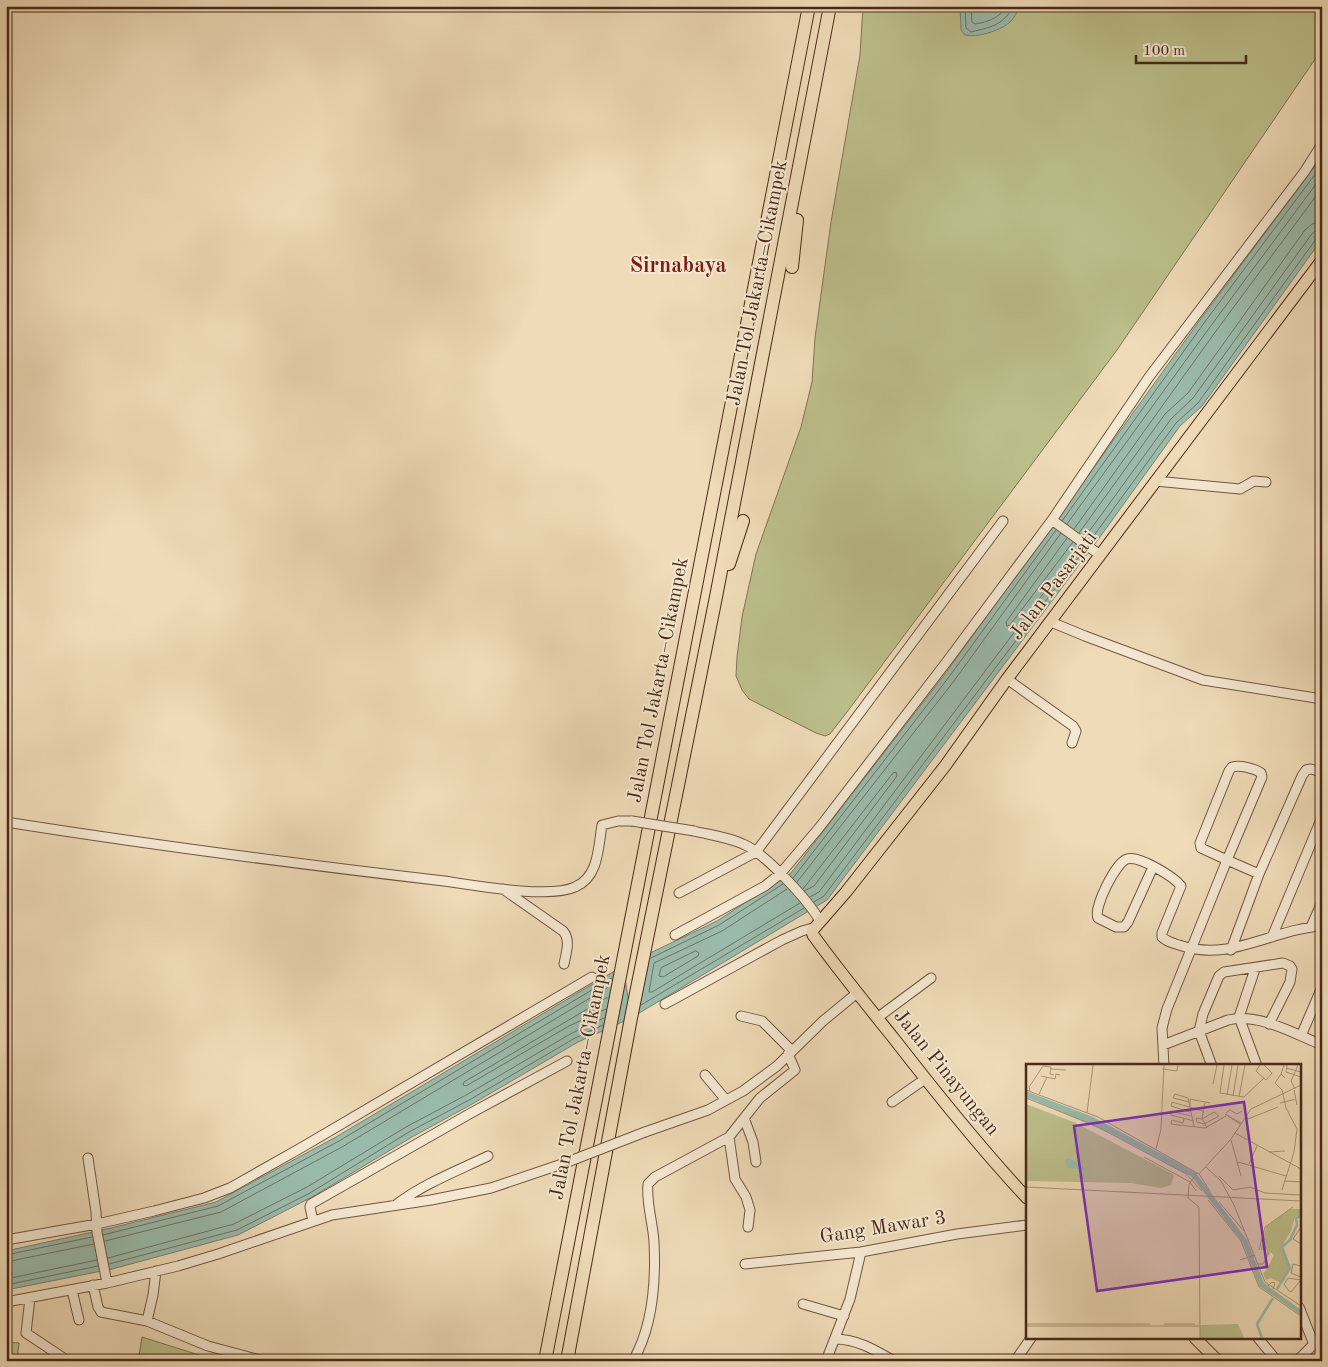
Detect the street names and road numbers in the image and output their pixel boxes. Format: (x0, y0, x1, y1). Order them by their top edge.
street label: Jalan Tol Jakarta–Cikampek (724, 159, 792, 407)
street label: Jalan Pasarjati (1007, 528, 1101, 644)
street label: Jalan Tol Jakarta–Cikampek (625, 556, 693, 804)
street label: Jalan Tol Jakarta–Cikampek (547, 953, 615, 1201)
street label: Jalan Pinayungan (889, 1006, 1003, 1140)
street label: Gang Mawar 3 (818, 1208, 948, 1248)

